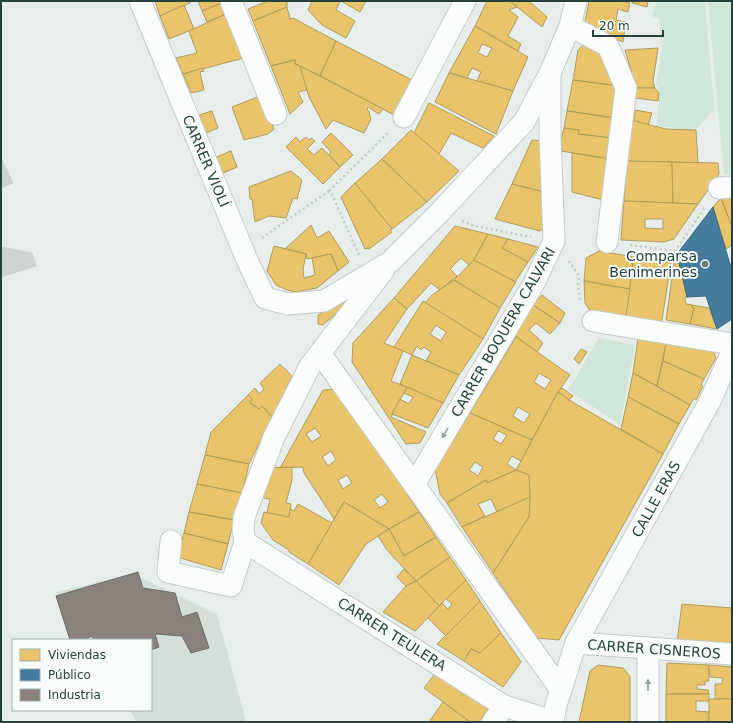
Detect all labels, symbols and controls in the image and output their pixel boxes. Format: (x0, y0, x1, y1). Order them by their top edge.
scale bar (593, 12, 663, 38)
text: 20 m (599, 19, 630, 33)
street label: CARRER VIOLÍ (179, 113, 233, 209)
street label: CARRER BOQUERA CALVARI (448, 244, 558, 420)
place label: Comparsa Benimerines (609, 248, 697, 280)
marker: Comparsa Benimerines (700, 259, 710, 269)
one-way arrow (442, 427, 449, 439)
street label: CALLE ERAS (628, 458, 684, 540)
street label: CARRER TEULERA (335, 594, 450, 674)
street label: CARRER CISNEROS (587, 636, 721, 662)
legend (12, 639, 152, 711)
text: Viviendas (48, 648, 106, 662)
text: Público (48, 668, 91, 682)
one-way arrow (645, 678, 651, 691)
text: Industria (48, 688, 101, 702)

